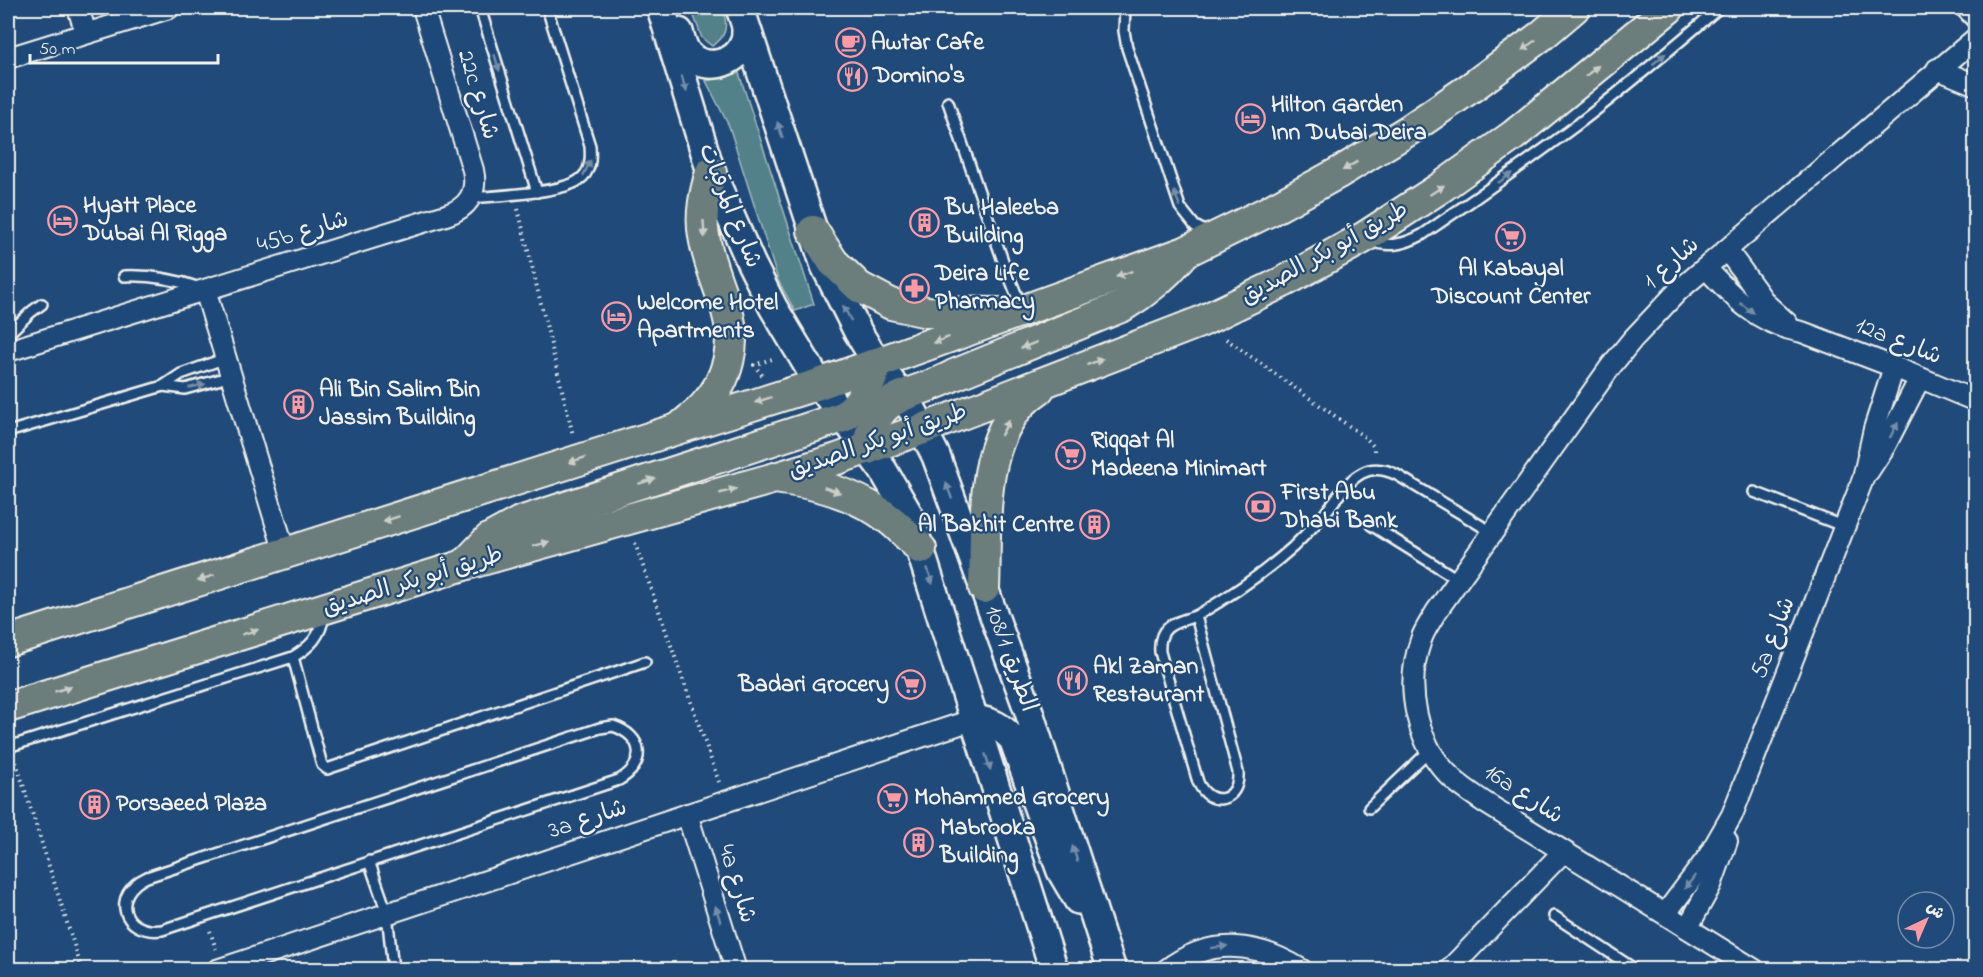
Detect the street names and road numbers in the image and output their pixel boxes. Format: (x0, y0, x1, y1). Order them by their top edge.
street label: 22c شارع (447, 46, 507, 144)
street label: شارع المرقبات (688, 138, 770, 274)
street label: طريق أبو بكر الصديق (1235, 193, 1415, 315)
street label: 45b شارع (253, 202, 353, 264)
street label: شارع 1 (1636, 229, 1708, 299)
street label: 12a شارع (1850, 309, 1946, 375)
street label: طريق أبو بكر الصديق (784, 395, 972, 489)
street label: طريق أبو بكر الصديق (318, 538, 508, 626)
street label: 5a شارع (1742, 592, 1806, 684)
street label: 108/1 الطريق (975, 601, 1045, 717)
street label: 16a شارع (1476, 756, 1570, 834)
street label: 3a شارع (544, 791, 632, 849)
street label: 4a شارع (707, 840, 765, 928)

